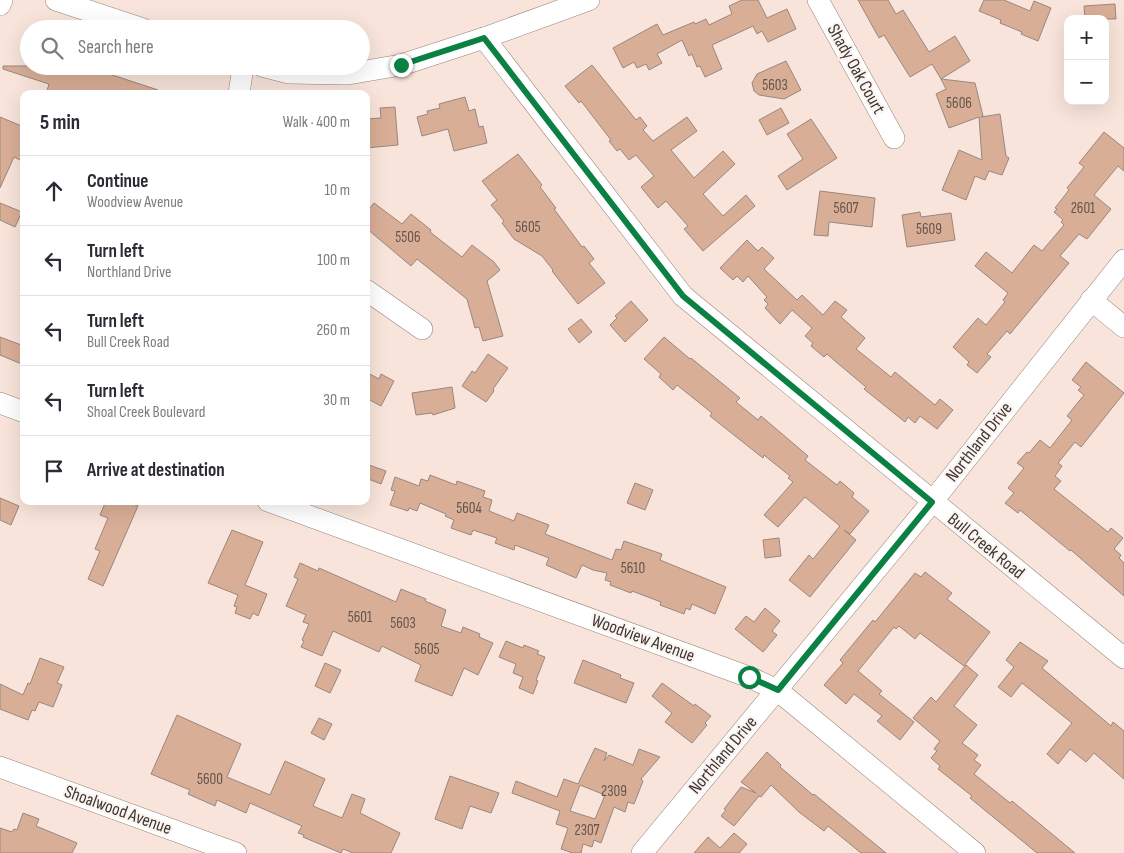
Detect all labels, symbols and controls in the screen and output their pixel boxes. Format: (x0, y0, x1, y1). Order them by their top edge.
map controls (1064, 15, 1109, 105)
button: + (1064, 15, 1109, 60)
search box (20, 20, 370, 75)
street label: Shady Oak Court (823, 20, 890, 118)
icon: search (38, 34, 66, 62)
text: Search here (78, 36, 154, 59)
route end (390, 54, 413, 77)
button: − (1064, 60, 1109, 105)
house number: 5603 (762, 76, 788, 95)
house number: 5606 (946, 94, 972, 113)
text: 5 min (40, 110, 80, 135)
text: Walk · 400 m (283, 113, 350, 132)
text: Continue (87, 170, 148, 193)
icon: ahead (40, 177, 68, 205)
text: 10 m (324, 181, 350, 200)
text: Woodview Avenue (87, 193, 183, 212)
house number: 5607 (833, 199, 859, 218)
house number: 2601 (1071, 199, 1096, 218)
house number: 5605 (515, 218, 541, 237)
house number: 5609 (916, 220, 942, 239)
house number: 5506 (395, 228, 421, 247)
text: Turn left (87, 240, 144, 263)
icon: left (40, 247, 68, 275)
text: 100 m (317, 251, 350, 270)
text: Northland Drive (87, 263, 171, 282)
text: Turn left (87, 310, 144, 333)
icon: left (40, 317, 68, 345)
text: 260 m (316, 321, 350, 340)
text: Bull Creek Road (87, 333, 170, 352)
text: Turn left (87, 380, 144, 403)
icon: left (40, 387, 68, 415)
text: 30 m (323, 391, 350, 410)
street label: Northland Drive (941, 398, 1017, 486)
text: Shoal Creek Boulevard (87, 403, 205, 422)
icon: arrive (40, 457, 68, 485)
text: Arrive at destination (87, 459, 225, 482)
house number: 5604 (456, 499, 482, 518)
street label: Bull Creek Road (943, 509, 1029, 583)
house number: 5610 (621, 559, 645, 578)
house number: 5601 (348, 608, 373, 627)
street label: Woodview Avenue (589, 610, 697, 666)
house number: 5603 (390, 614, 416, 633)
house number: 5605 (414, 640, 440, 659)
route start (738, 666, 761, 689)
street label: Northland Drive (684, 712, 762, 798)
house number: 5600 (197, 770, 223, 789)
street label: Shoalwood Avenue (62, 781, 174, 839)
house number: 2309 (601, 782, 627, 801)
house number: 2307 (574, 821, 600, 840)

